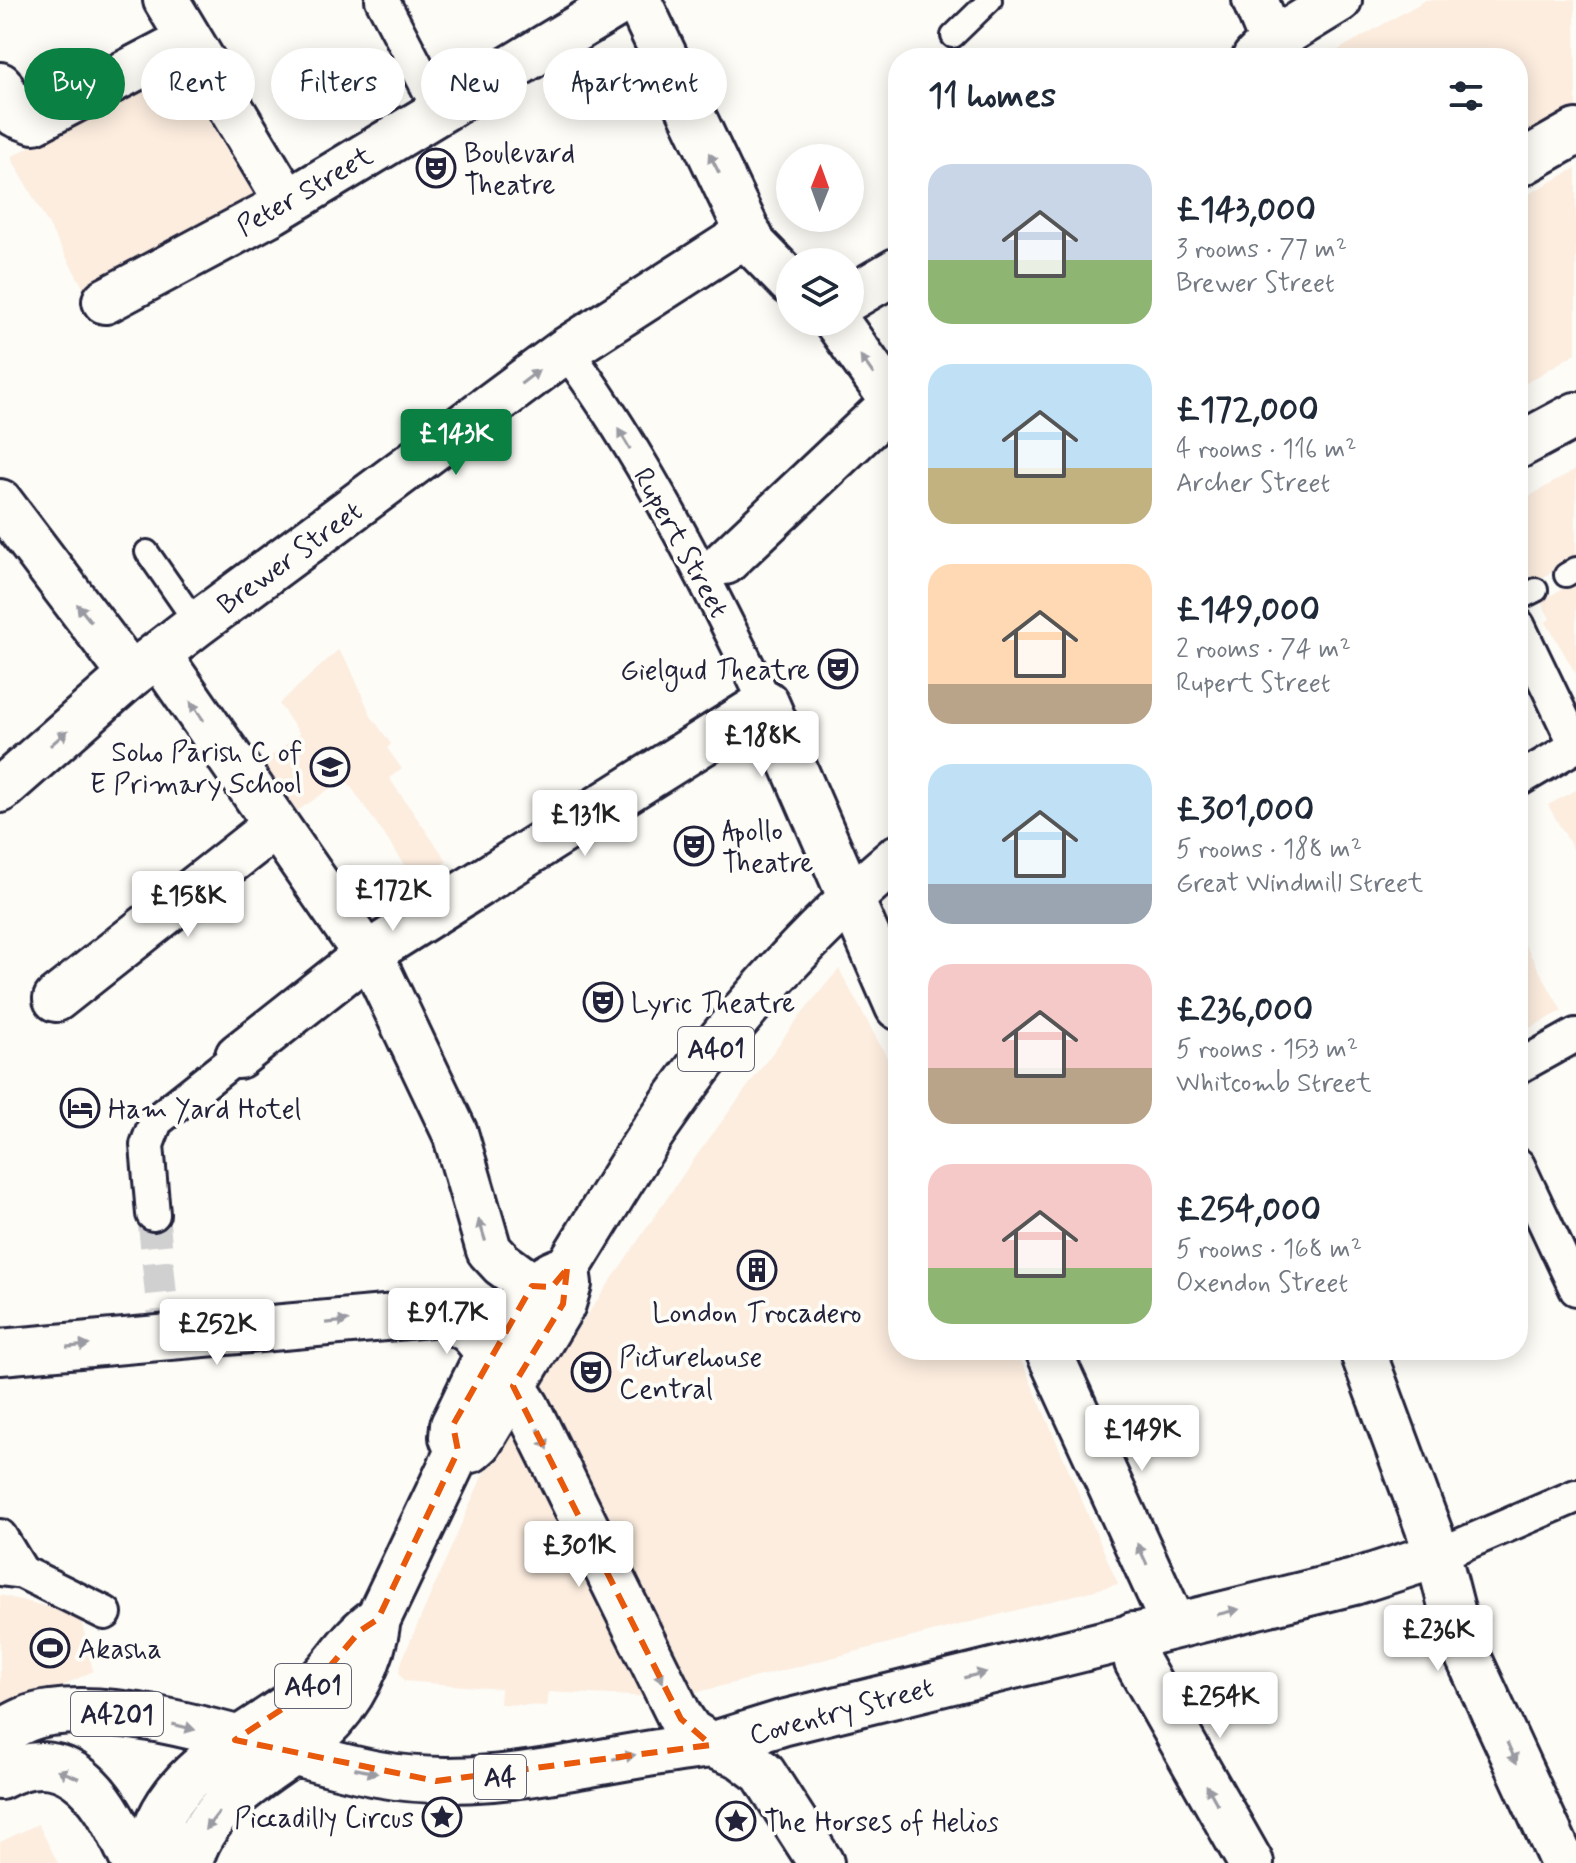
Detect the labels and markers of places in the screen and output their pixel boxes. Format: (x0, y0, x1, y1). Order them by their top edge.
place label: Boulevard Theatre (464, 136, 575, 205)
theatre icon: Boulevard Theatre (415, 147, 457, 189)
pin: £143K (400, 409, 512, 477)
theatre icon: Gielgud Theatre (817, 648, 859, 690)
place label: Gielgud Theatre (620, 653, 810, 692)
pin: £188K (706, 711, 818, 779)
place label: Soho Parish C of E Primary School (90, 735, 302, 804)
school or university icon: Soho Parish C of E Primary School (309, 746, 351, 788)
pin: £131K (529, 790, 641, 858)
place label: Apollo Theatre (722, 814, 813, 883)
theatre icon: Apollo Theatre (673, 825, 715, 867)
pin: £172K (337, 865, 449, 933)
pin: £158K (132, 871, 244, 939)
theatre icon: Lyric Theatre (582, 981, 624, 1023)
place label: Lyric Theatre (631, 986, 795, 1023)
hotel icon: Ham Yard Hotel (59, 1087, 101, 1129)
place label: Ham Yard Hotel (108, 1092, 301, 1129)
building icon: London Trocadero (736, 1249, 778, 1291)
pin: £91.7K (382, 1288, 512, 1356)
place label: London Trocadero (652, 1296, 862, 1333)
pin: £252K (161, 1299, 273, 1367)
place label: Picturehouse Central (619, 1340, 762, 1409)
theatre icon: Picturehouse Central (570, 1351, 612, 1393)
pin: £149K (1086, 1405, 1198, 1473)
pin: £301K (523, 1521, 635, 1589)
pin: £236K (1382, 1605, 1494, 1673)
sports icon: Akasha (29, 1627, 71, 1669)
place label: Akasha (78, 1632, 162, 1669)
pin: £254K (1164, 1672, 1276, 1740)
place icon: Piccadilly Circus (421, 1796, 463, 1838)
place icon: The Horses of Helios (715, 1800, 757, 1842)
place label: Piccadilly Circus (234, 1801, 414, 1838)
place label: The Horses of Helios (764, 1805, 999, 1842)

